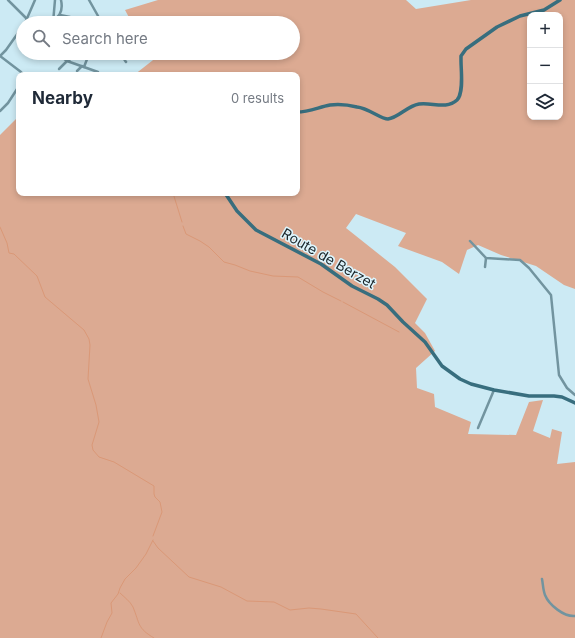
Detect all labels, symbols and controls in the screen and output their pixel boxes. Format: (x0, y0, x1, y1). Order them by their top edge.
map controls (527, 12, 563, 120)
button: + (527, 12, 563, 48)
search box (16, 16, 300, 60)
icon: search (30, 27, 52, 49)
text: Search here (62, 29, 148, 48)
button: − (527, 48, 563, 84)
button: layers (527, 84, 563, 120)
text: Nearby (32, 88, 93, 108)
text: 0 results (231, 90, 284, 106)
street label: Route de Berzet (279, 224, 379, 292)

